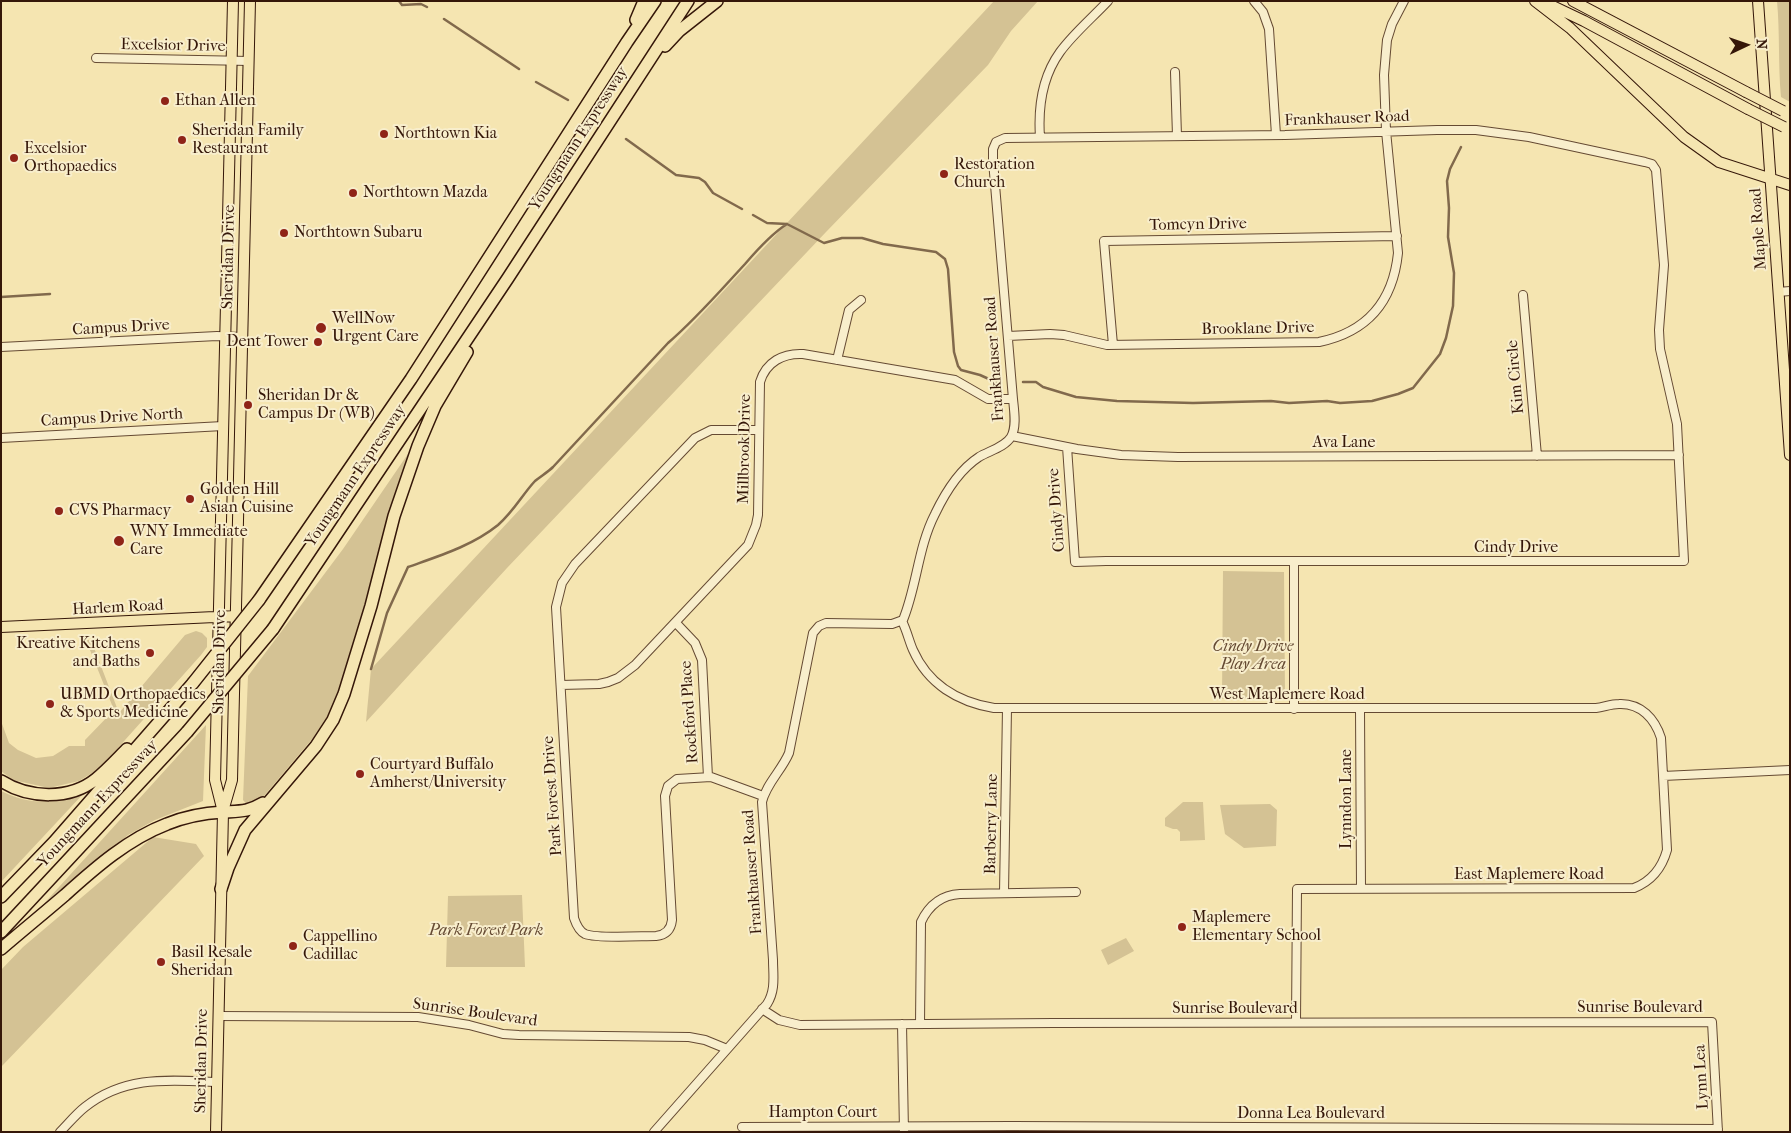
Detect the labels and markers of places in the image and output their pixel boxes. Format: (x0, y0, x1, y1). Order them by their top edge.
place label: Ethan Allen (175, 91, 256, 111)
marker: Ethan Allen (159, 95, 171, 107)
place label: Sheridan Family Restaurant (192, 121, 304, 159)
place label: Northtown Kia (394, 124, 497, 144)
marker: Northtown Kia (378, 128, 390, 140)
marker: Sheridan Family Restaurant (176, 134, 188, 146)
place label: Excelsior Orthopaedics (24, 139, 117, 177)
marker: Excelsior Orthopaedics (8, 152, 20, 164)
place label: Restoration Church (954, 155, 1035, 193)
marker: Restoration Church (938, 168, 950, 180)
place label: Northtown Mazda (363, 183, 488, 203)
marker: Northtown Mazda (347, 187, 359, 199)
place label: Northtown Subaru (294, 223, 422, 243)
marker: Northtown Subaru (278, 227, 290, 239)
place label: WellNow Urgent Care (332, 309, 419, 347)
marker: WellNow Urgent Care (314, 321, 328, 335)
place label: Dent Tower (226, 332, 308, 352)
marker: Dent Tower (312, 336, 324, 348)
place label: Sheridan Dr & Campus Dr (WB) (258, 386, 375, 424)
marker: Sheridan Dr & Campus Dr (WB) (242, 399, 254, 411)
place label: Golden Hill Asian Cuisine (200, 480, 293, 518)
marker: Golden Hill Asian Cuisine (184, 493, 196, 505)
place label: CVS Pharmacy (69, 501, 171, 521)
marker: CVS Pharmacy (53, 505, 65, 517)
place label: WNY Immediate Care (130, 522, 248, 560)
marker: WNY Immediate Care (112, 534, 126, 548)
place label: Kreative Kitchens and Baths (16, 634, 140, 672)
marker: Kreative Kitchens and Baths (144, 647, 156, 659)
place label: UBMD Orthopaedics & Sports Medicine (60, 685, 206, 723)
marker: UBMD Orthopaedics & Sports Medicine (44, 698, 56, 710)
place label: Courtyard Buffalo Amherst/University (370, 755, 506, 793)
marker: Courtyard Buffalo Amherst/University (354, 768, 366, 780)
place label: Maplemere Elementary School (1192, 908, 1321, 946)
marker: Maplemere Elementary School (1176, 921, 1188, 933)
place label: Cappellino Cadillac (303, 927, 377, 965)
marker: Cappellino Cadillac (287, 940, 299, 952)
place label: Basil Resale Sheridan (171, 943, 252, 981)
marker: Basil Resale Sheridan (155, 956, 167, 968)

